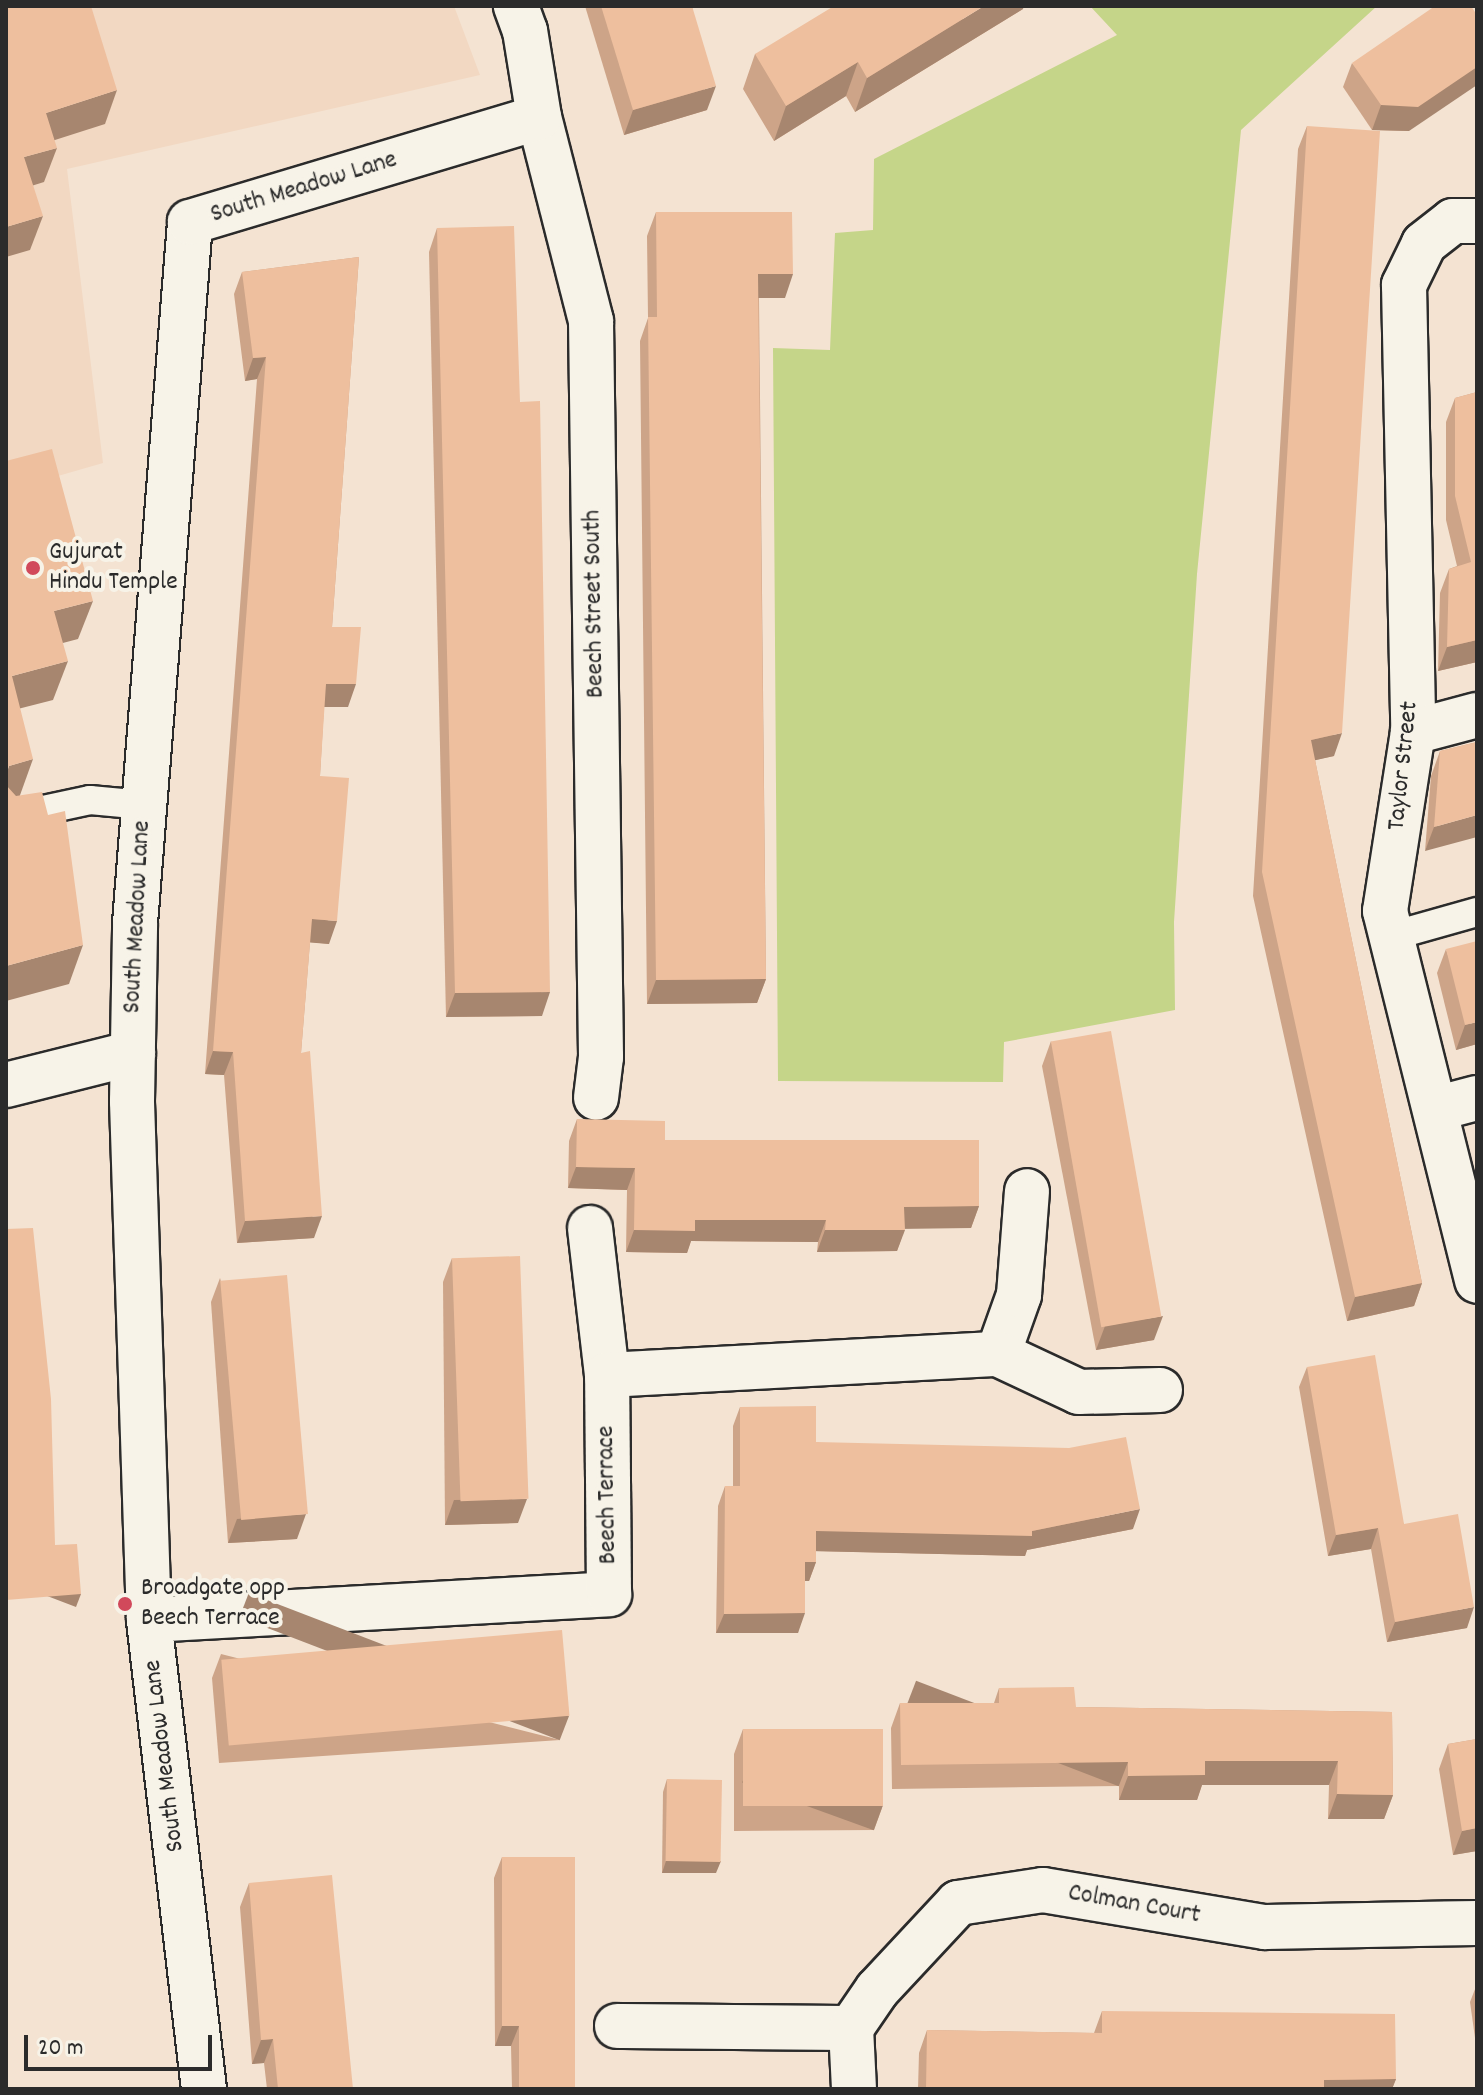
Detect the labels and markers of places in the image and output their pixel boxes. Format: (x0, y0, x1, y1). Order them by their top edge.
place label: Gujurat Hindu Temple (49, 537, 178, 598)
marker: Gujurat Hindu Temple (24, 559, 42, 577)
place label: Broadgate opp Beech Terrace (141, 1573, 285, 1634)
marker: Broadgate opp Beech Terrace (116, 1595, 134, 1613)

